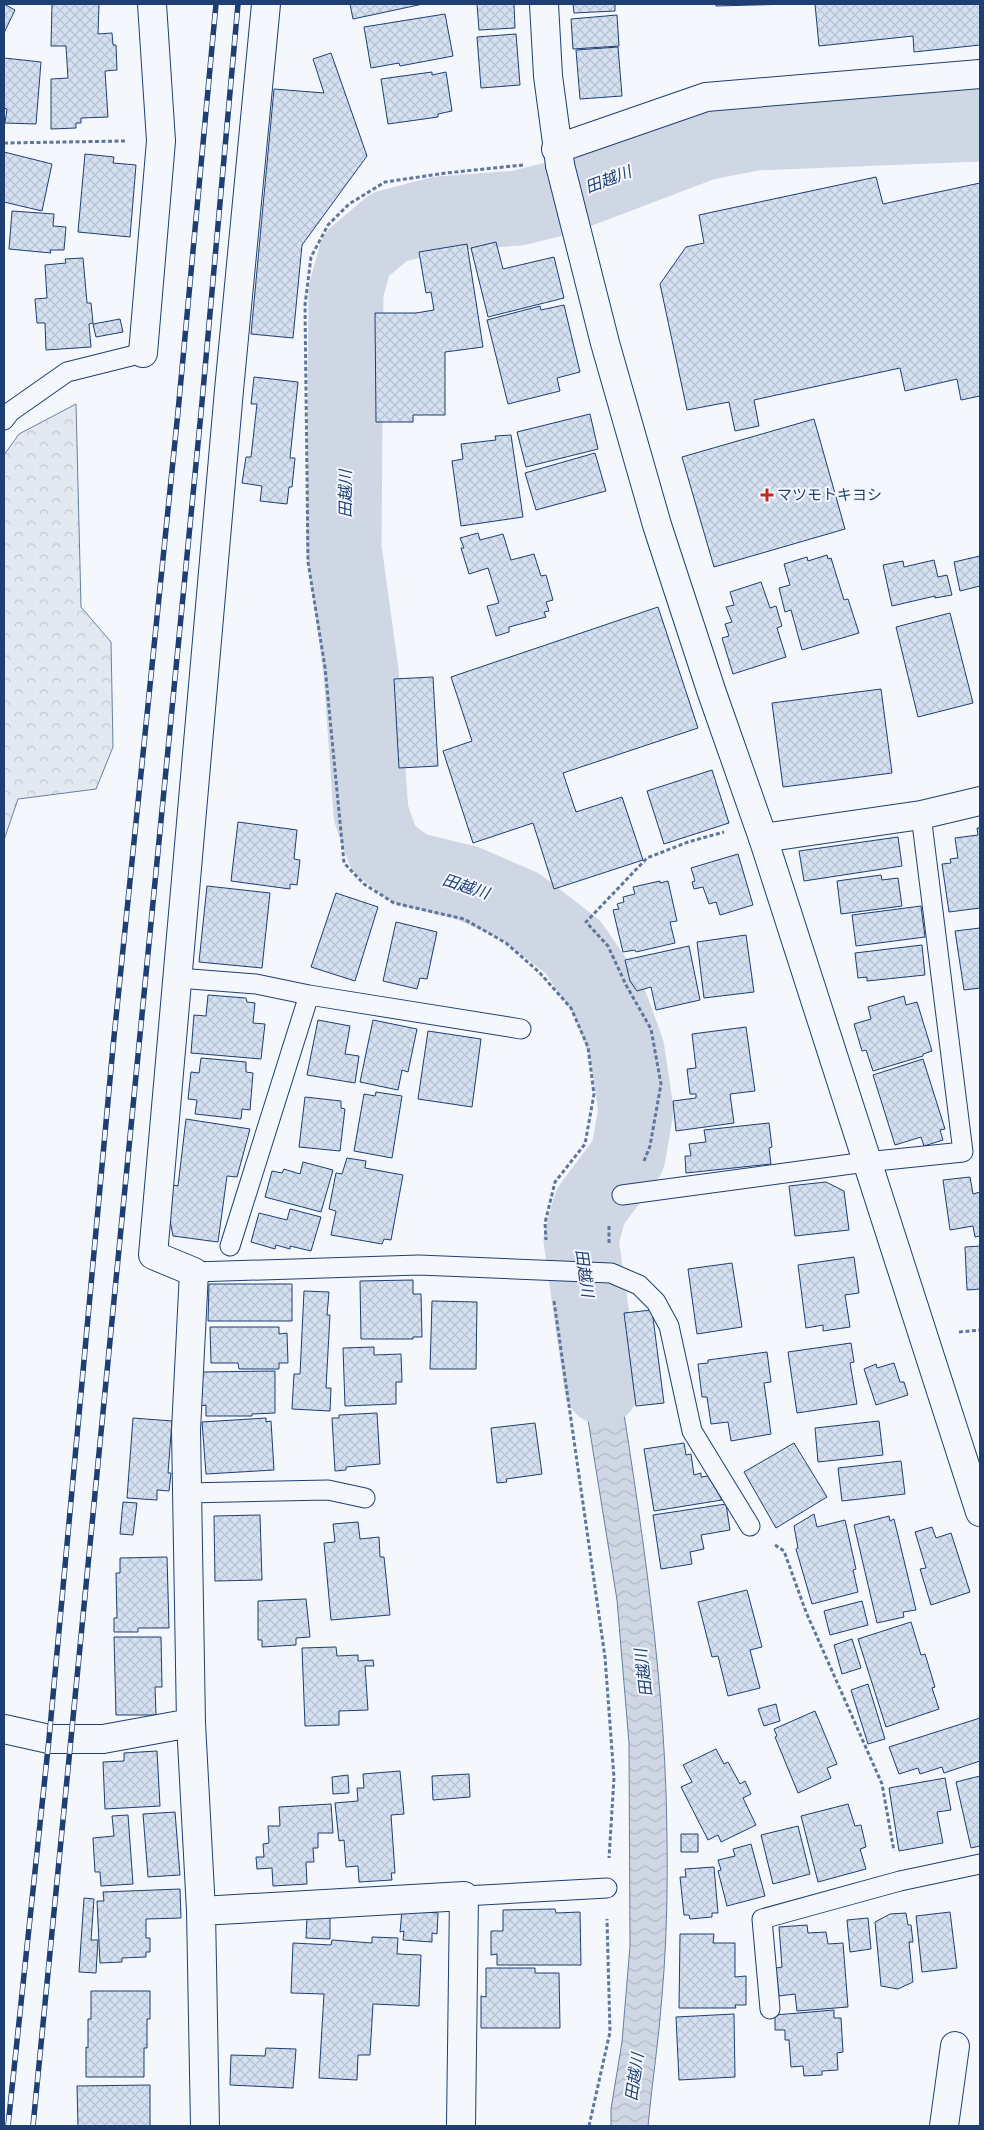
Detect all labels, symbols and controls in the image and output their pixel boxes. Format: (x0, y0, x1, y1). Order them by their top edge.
water label: 田越川 (582, 161, 636, 197)
water label: 田越川 (336, 468, 355, 518)
place label: マツモトキヨシ (777, 486, 882, 504)
marker: マツモトキヨシ (761, 489, 773, 501)
water label: 田越川 (440, 870, 494, 904)
water label: 田越川 (572, 1248, 598, 1300)
water label: 田越川 (631, 1646, 656, 1698)
water label: 田越川 (622, 2050, 648, 2102)

